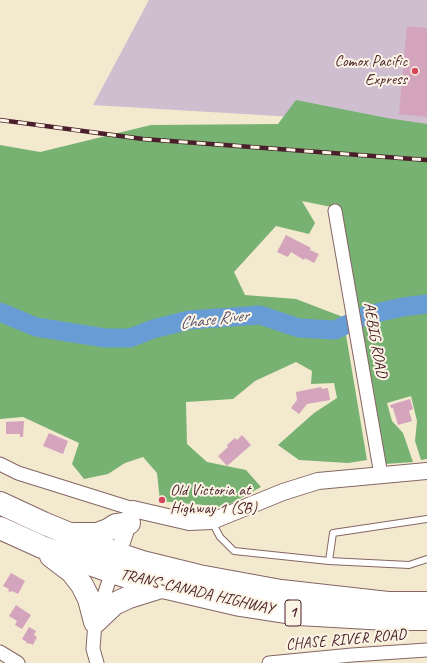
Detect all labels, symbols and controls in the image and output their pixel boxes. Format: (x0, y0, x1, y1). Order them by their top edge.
place label: Comox Pacific Express (334, 52, 407, 90)
marker: Comox Pacific Express (410, 66, 420, 76)
street label: AEBIG ROAD (359, 301, 391, 379)
water label: Chase River (179, 306, 249, 334)
place label: Old Victoria at Highway 1 (SB) (170, 481, 257, 519)
marker: Old Victoria at Highway 1 (SB) (157, 495, 167, 505)
street label: TRANS-CANADA HIGHWAY (118, 565, 276, 619)
road number: 1 (285, 600, 301, 626)
street label: CHASE RIVER ROAD (285, 625, 407, 655)

